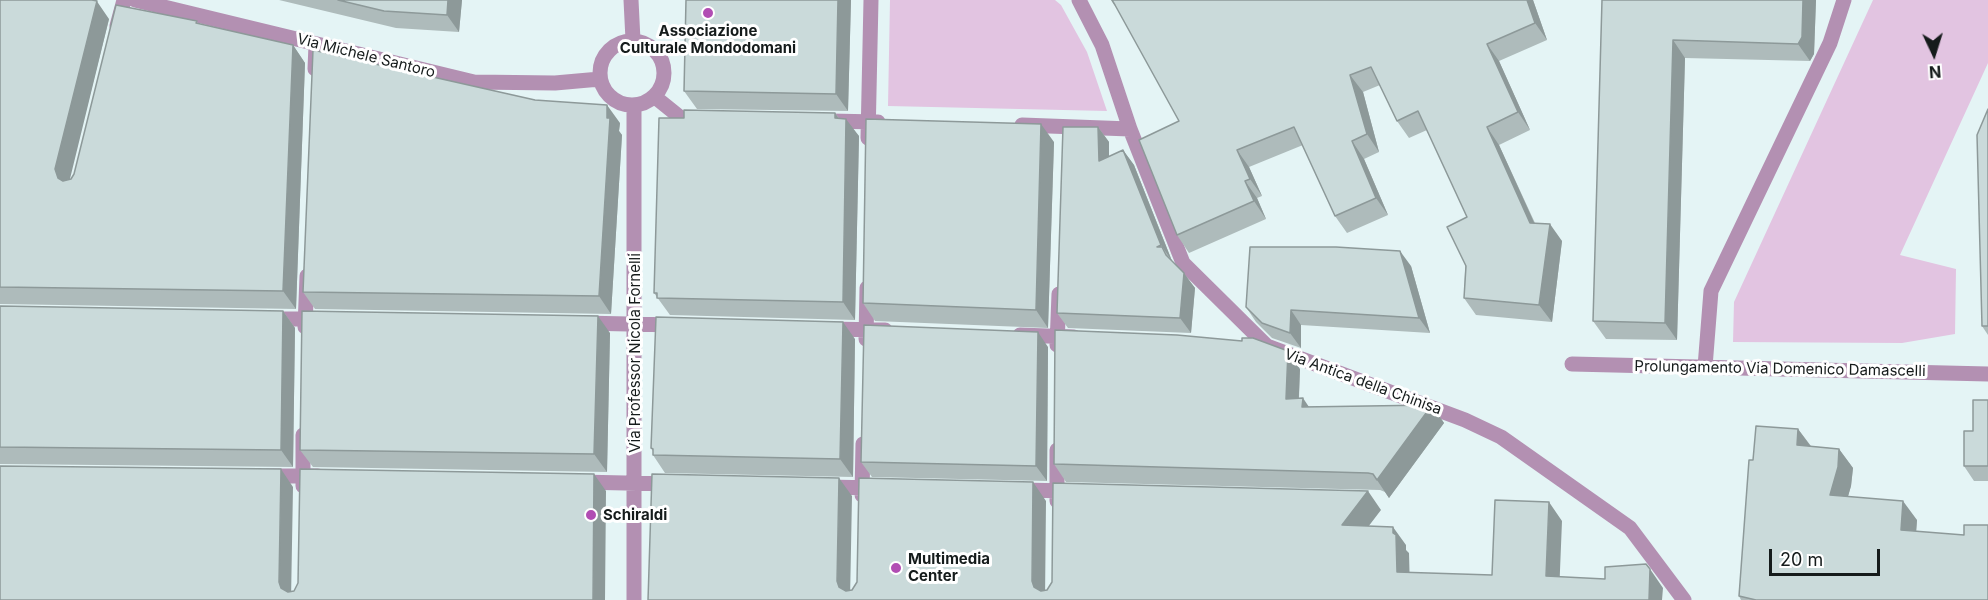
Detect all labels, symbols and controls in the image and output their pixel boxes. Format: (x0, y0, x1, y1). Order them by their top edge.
marker: Associazione Culturale Mondodomani (701, 6, 715, 20)
place label: Associazione Culturale Mondodomani (620, 22, 796, 57)
north arrow (1904, 24, 1964, 84)
street label: Via Michele Santoro (295, 30, 437, 82)
text: N (1928, 62, 1942, 82)
street label: Via Professor Nicola Fornelli (626, 253, 644, 453)
street label: Via Antica della Chinisa (1282, 345, 1444, 419)
street label: Prolungamento Via Domenico Damascelli (1634, 357, 1926, 381)
place label: Schiraldi (603, 506, 667, 524)
marker: Schiraldi (584, 508, 598, 522)
scale bar (1772, 537, 1883, 575)
text: 20 m (1780, 549, 1823, 570)
place label: Multimedia Center (908, 550, 990, 585)
marker: Multimedia Center (889, 561, 903, 575)

